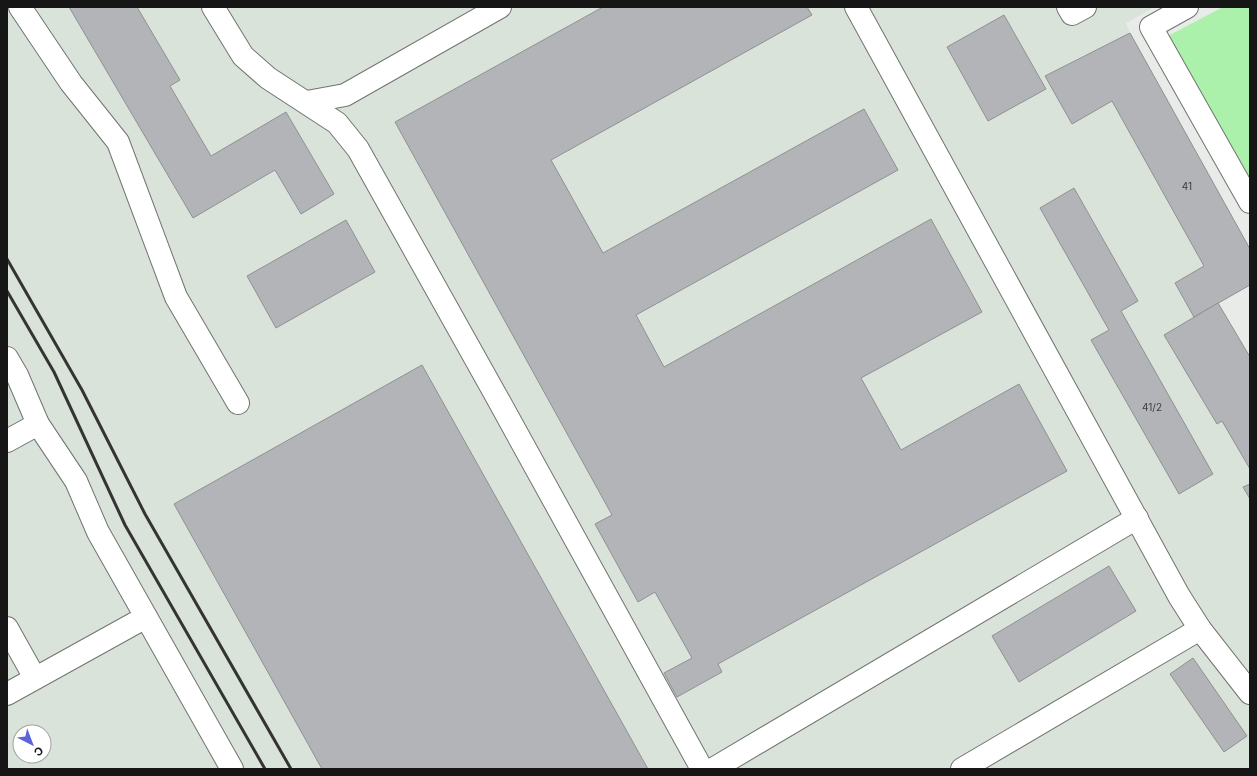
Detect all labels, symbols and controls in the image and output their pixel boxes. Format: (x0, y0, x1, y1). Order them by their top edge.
house number: 41 (1182, 180, 1192, 192)
house number: 41/2 (1142, 401, 1162, 413)
north arrow (12, 724, 52, 764)
text: С (31, 744, 46, 759)

